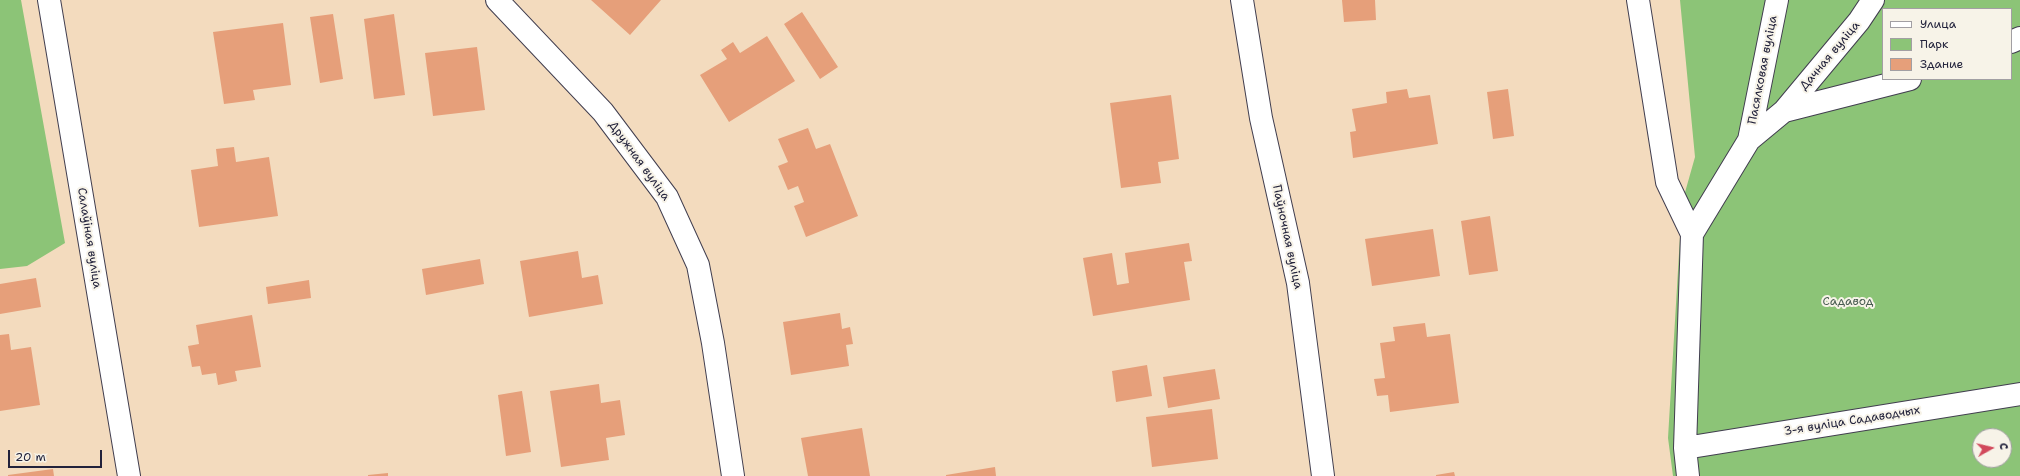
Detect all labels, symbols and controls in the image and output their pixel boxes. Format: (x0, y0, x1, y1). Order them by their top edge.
legend (1882, 8, 2012, 80)
street label: Пасялковая вуліца (1745, 14, 1781, 126)
text: Улица (1920, 16, 1956, 32)
street label: Дачная вуліца (1797, 19, 1863, 93)
text: Парк (1920, 36, 1948, 52)
text: Здание (1920, 56, 1963, 72)
street label: Дружная вуліца (605, 118, 673, 204)
street label: Паўночная вуліца (1269, 184, 1305, 290)
street label: Салаўіная вуліца (74, 187, 104, 289)
park label: Садавод (1823, 295, 1873, 309)
street label: 3-я вуліца Садаводчых (1783, 403, 1921, 439)
north arrow (1972, 428, 2012, 468)
scale bar (10, 442, 104, 468)
text: С (1995, 442, 2011, 451)
text: 20 m (15, 449, 46, 465)

